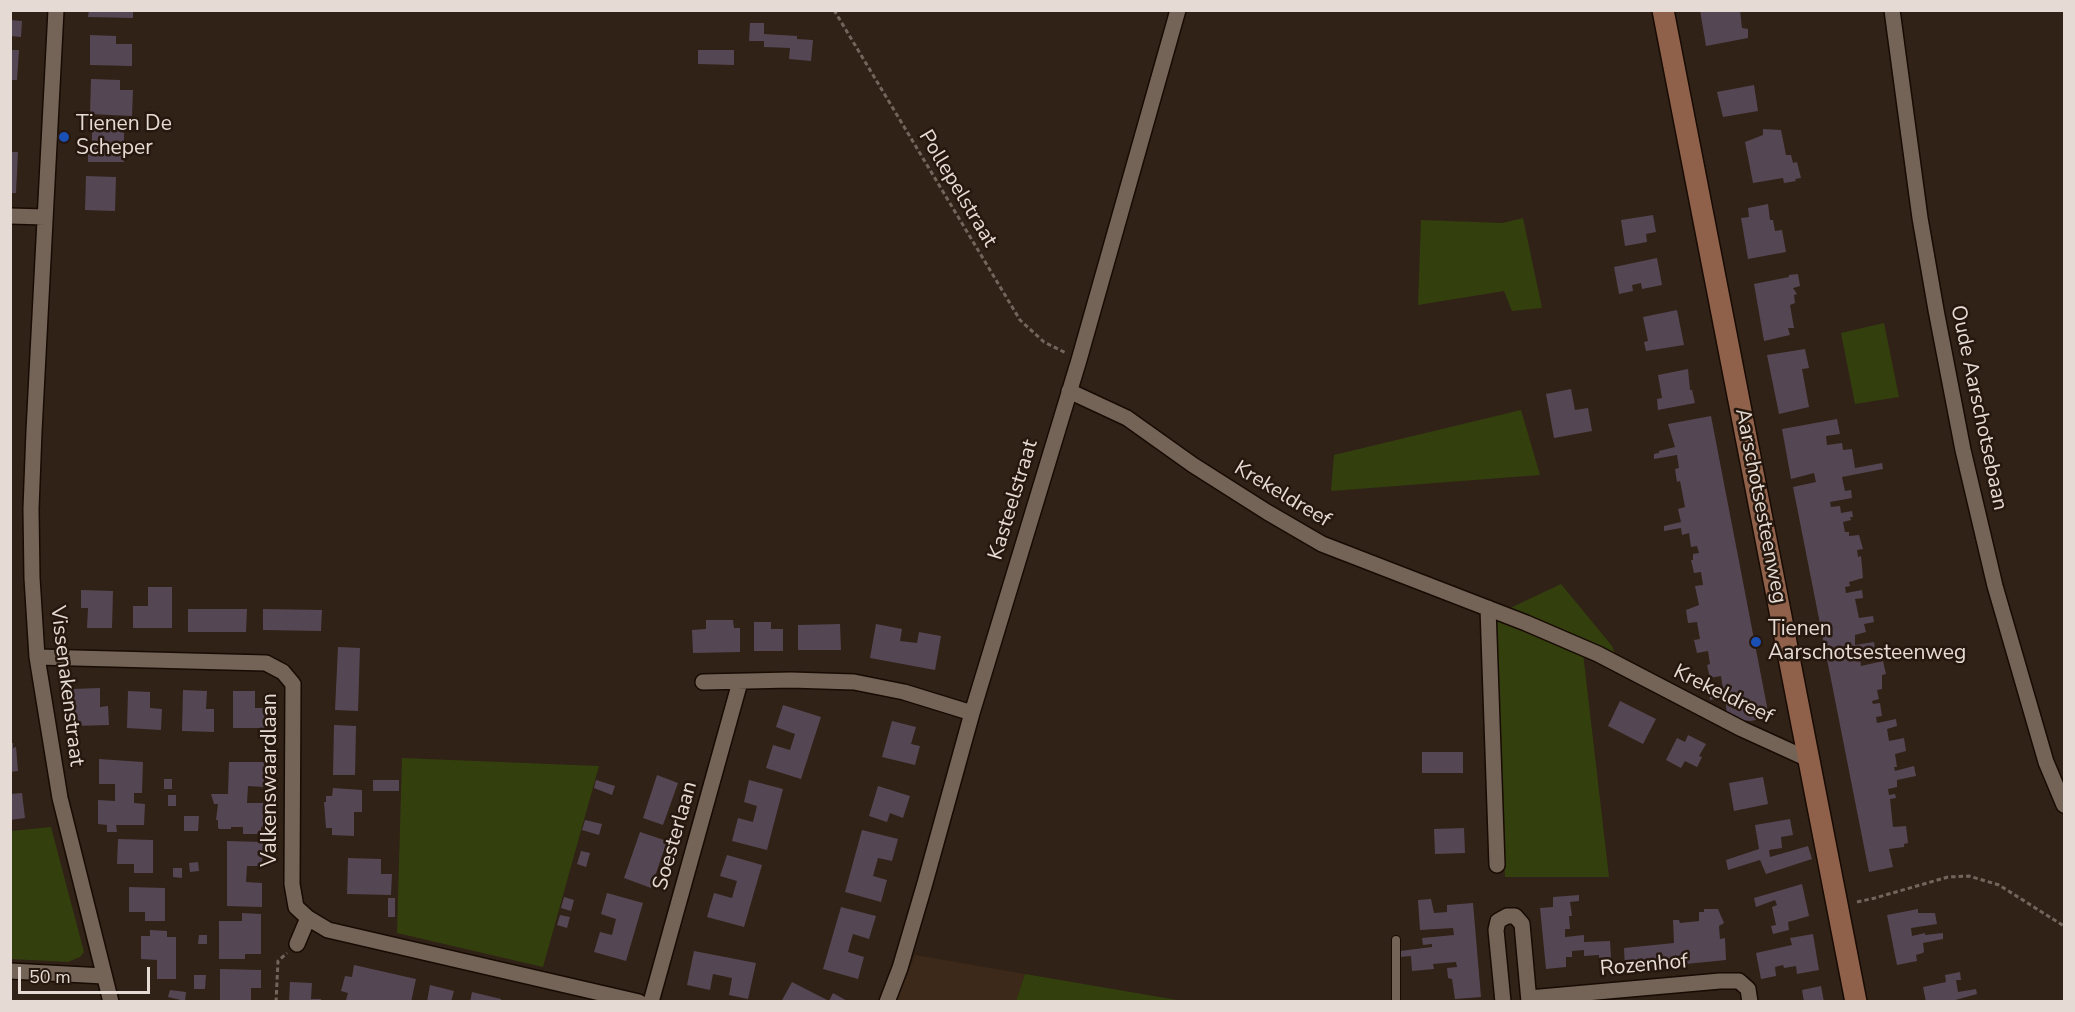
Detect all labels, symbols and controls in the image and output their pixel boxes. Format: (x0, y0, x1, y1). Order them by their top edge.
place label: Tienen De Scheper (76, 112, 172, 162)
street label: Pollepelstraat (912, 126, 1002, 252)
marker: Tienen De Scheper (57, 130, 71, 144)
street label: Oude Aarschotsebaan (1944, 303, 2012, 513)
street label: Aarschotsesteenweg (1729, 406, 1791, 606)
street label: Kasteelstraat (984, 437, 1044, 563)
street label: Krekeldreef (1229, 456, 1335, 534)
street label: Vissenakenstraat (44, 604, 88, 768)
place label: Tienen Aarschotsesteenweg (1768, 617, 1966, 667)
marker: Tienen Aarschotsesteenweg (1749, 635, 1763, 649)
street label: Krekeldreef (1669, 660, 1777, 730)
street label: Valkenswaardlaan (258, 693, 284, 867)
street label: Soesterlaan (648, 779, 704, 893)
street label: Rozenhof (1599, 950, 1689, 982)
scale bar (21, 955, 153, 993)
text: 50 m (29, 965, 71, 989)

